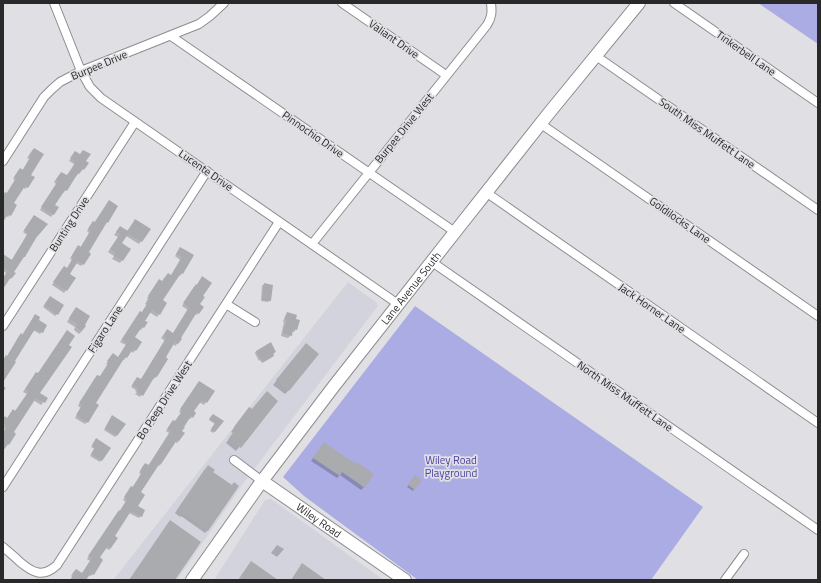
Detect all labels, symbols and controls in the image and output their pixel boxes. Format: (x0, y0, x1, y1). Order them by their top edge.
street label: Valiant Drive (366, 16, 423, 63)
street label: Tinkerbell Lane (713, 26, 779, 80)
street label: Burpee Drive (68, 46, 130, 84)
street label: Burpee Drive West (371, 89, 437, 167)
street label: South Miss Muffett Lane (656, 94, 759, 173)
street label: Pinnochio Drive (279, 107, 347, 161)
street label: Lucente Drive (176, 145, 237, 195)
street label: Bunting Drive (45, 193, 93, 255)
street label: Goldilocks Lane (646, 193, 714, 247)
street label: Lane Avenue South (377, 248, 445, 328)
street label: Jack Horner Lane (615, 279, 689, 337)
street label: Figaro Lane (84, 302, 127, 356)
street label: Bo Peep Drive West (132, 357, 196, 443)
street label: North Miss Muffett Lane (574, 357, 676, 435)
park label: Wiley Road Playground (425, 452, 477, 481)
street label: Wiley Road (293, 499, 345, 542)

